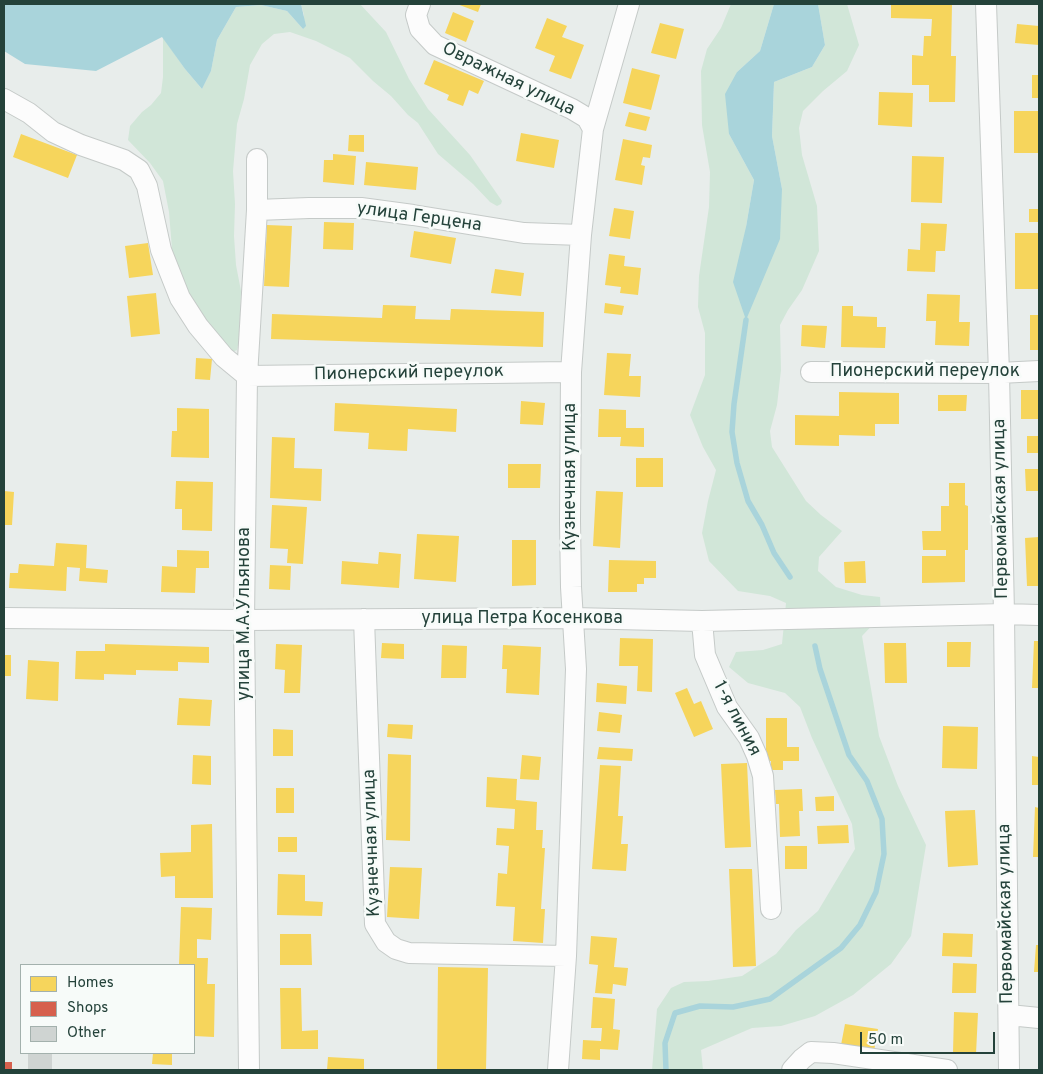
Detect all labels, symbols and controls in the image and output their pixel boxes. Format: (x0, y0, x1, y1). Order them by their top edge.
street label: Овражная улица (438, 39, 578, 121)
street label: улица Герцена (355, 199, 483, 237)
street label: Пионерский переулок (830, 361, 1020, 383)
street label: Пионерский переулок (314, 362, 504, 386)
street label: Кузнечная улица (560, 403, 582, 551)
street label: Первомайская улица (990, 419, 1014, 599)
street label: улица М.А.Ульянова (234, 527, 256, 701)
street label: улица Петра Косенкова (421, 608, 623, 630)
street label: 1-я линия (707, 678, 765, 760)
street label: Кузнечная улица (360, 769, 386, 917)
street label: Первомайская улица (995, 824, 1019, 1004)
legend (20, 964, 195, 1054)
text: Homes (67, 974, 114, 993)
text: Shops (67, 999, 108, 1018)
scale bar (863, 1022, 998, 1054)
text: Other (67, 1024, 106, 1043)
text: 50 m (868, 1031, 903, 1050)

